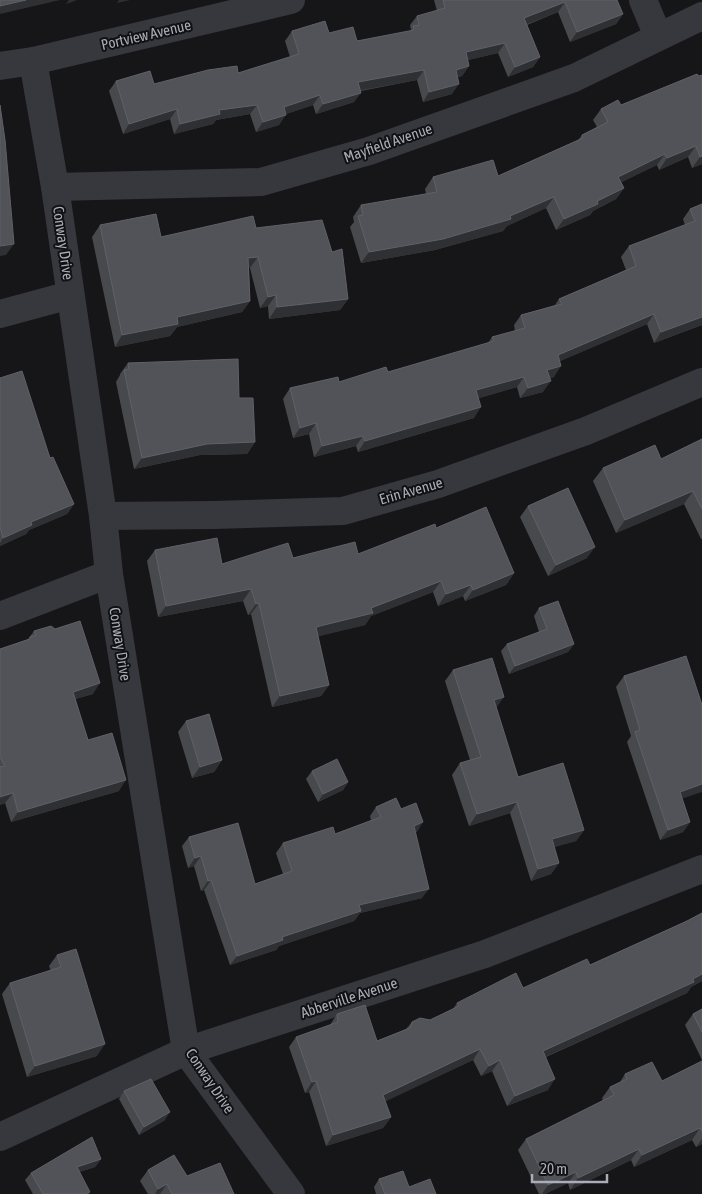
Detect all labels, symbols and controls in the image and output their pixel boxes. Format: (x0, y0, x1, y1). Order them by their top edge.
street label: Portview Avenue (99, 16, 193, 53)
street label: Mayfield Avenue (342, 119, 434, 166)
street label: Conway Drive (50, 205, 77, 281)
street label: Erin Avenue (377, 473, 445, 508)
street label: Conway Drive (106, 606, 135, 682)
street label: Abberville Avenue (298, 974, 399, 1021)
street label: Conway Drive (183, 1045, 238, 1116)
scale bar (532, 1152, 607, 1184)
text: 20 m (540, 1160, 567, 1177)

